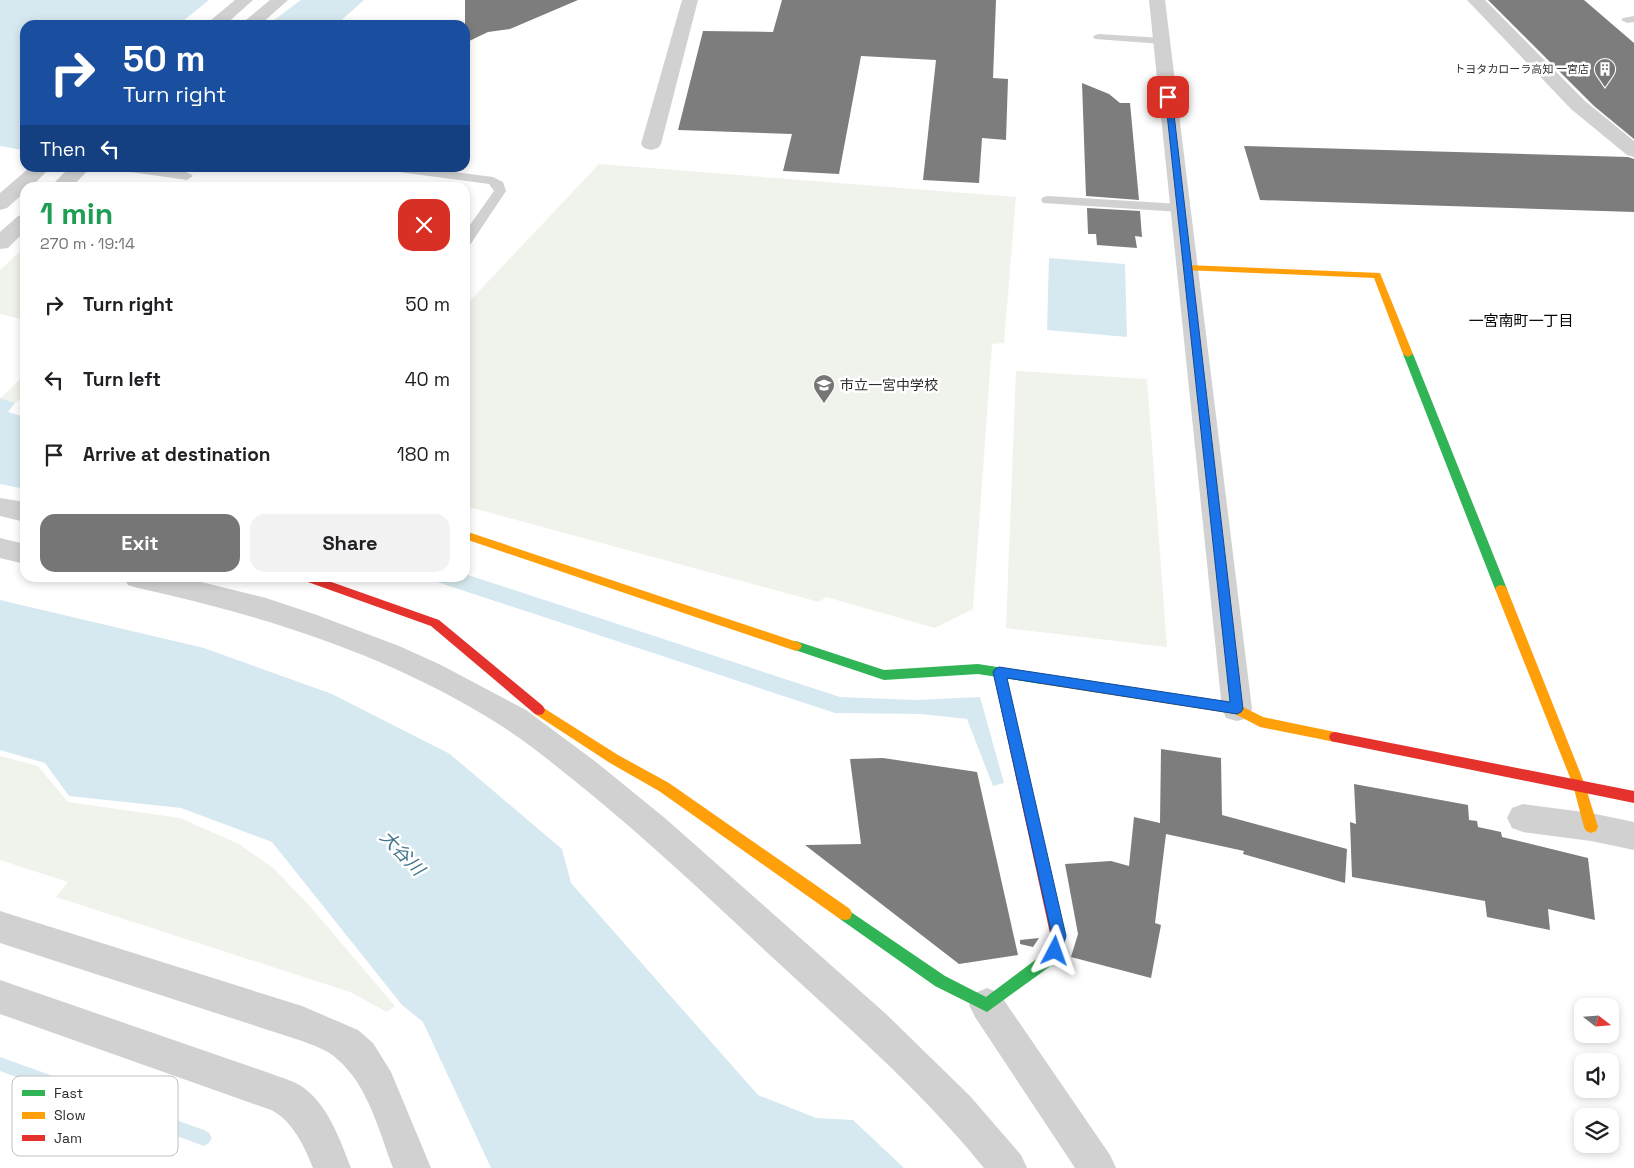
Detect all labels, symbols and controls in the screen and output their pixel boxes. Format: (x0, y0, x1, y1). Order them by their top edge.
text: 50 m (123, 37, 205, 81)
icon: right (40, 40, 105, 105)
building icon: トヨタカローラ高知 一宮店 (1593, 57, 1617, 88)
place label: トヨタカローラ高知 一宮店 (1454, 62, 1589, 76)
pin (1147, 76, 1189, 118)
text: Turn right (123, 80, 226, 108)
icon: arrive (1154, 83, 1182, 111)
icon: left (96, 135, 124, 163)
text: Then (40, 137, 86, 162)
text: 1 min (40, 194, 113, 233)
button: close (398, 199, 450, 251)
text: 270 m · 19:14 (40, 233, 135, 254)
icon: right (40, 291, 68, 319)
text: Turn right (83, 292, 173, 317)
text: 50 m (405, 292, 450, 317)
district label: 一宮南町一丁目 (1468, 311, 1574, 330)
icon: left (40, 366, 68, 394)
text: Turn left (83, 367, 161, 392)
text: 40 m (405, 367, 450, 392)
school or university icon: 市立一宮中学校 (812, 373, 836, 404)
place label: 市立一宮中学校 (840, 376, 938, 394)
icon: arrive (40, 441, 68, 469)
text: Arrive at destination (83, 442, 271, 467)
text: 180 m (397, 442, 450, 467)
button: Exit (40, 514, 240, 572)
button: Share (250, 514, 450, 572)
water label: 大谷川 (375, 825, 431, 882)
position arrow (1028, 924, 1080, 976)
north arrow (1574, 998, 1619, 1042)
map controls (1574, 998, 1619, 1153)
button: sound (1574, 1053, 1619, 1098)
legend (12, 1076, 178, 1156)
text: Fast (54, 1084, 83, 1102)
text: Slow (54, 1106, 86, 1124)
button: layers (1574, 1108, 1619, 1153)
text: Jam (54, 1129, 82, 1147)

